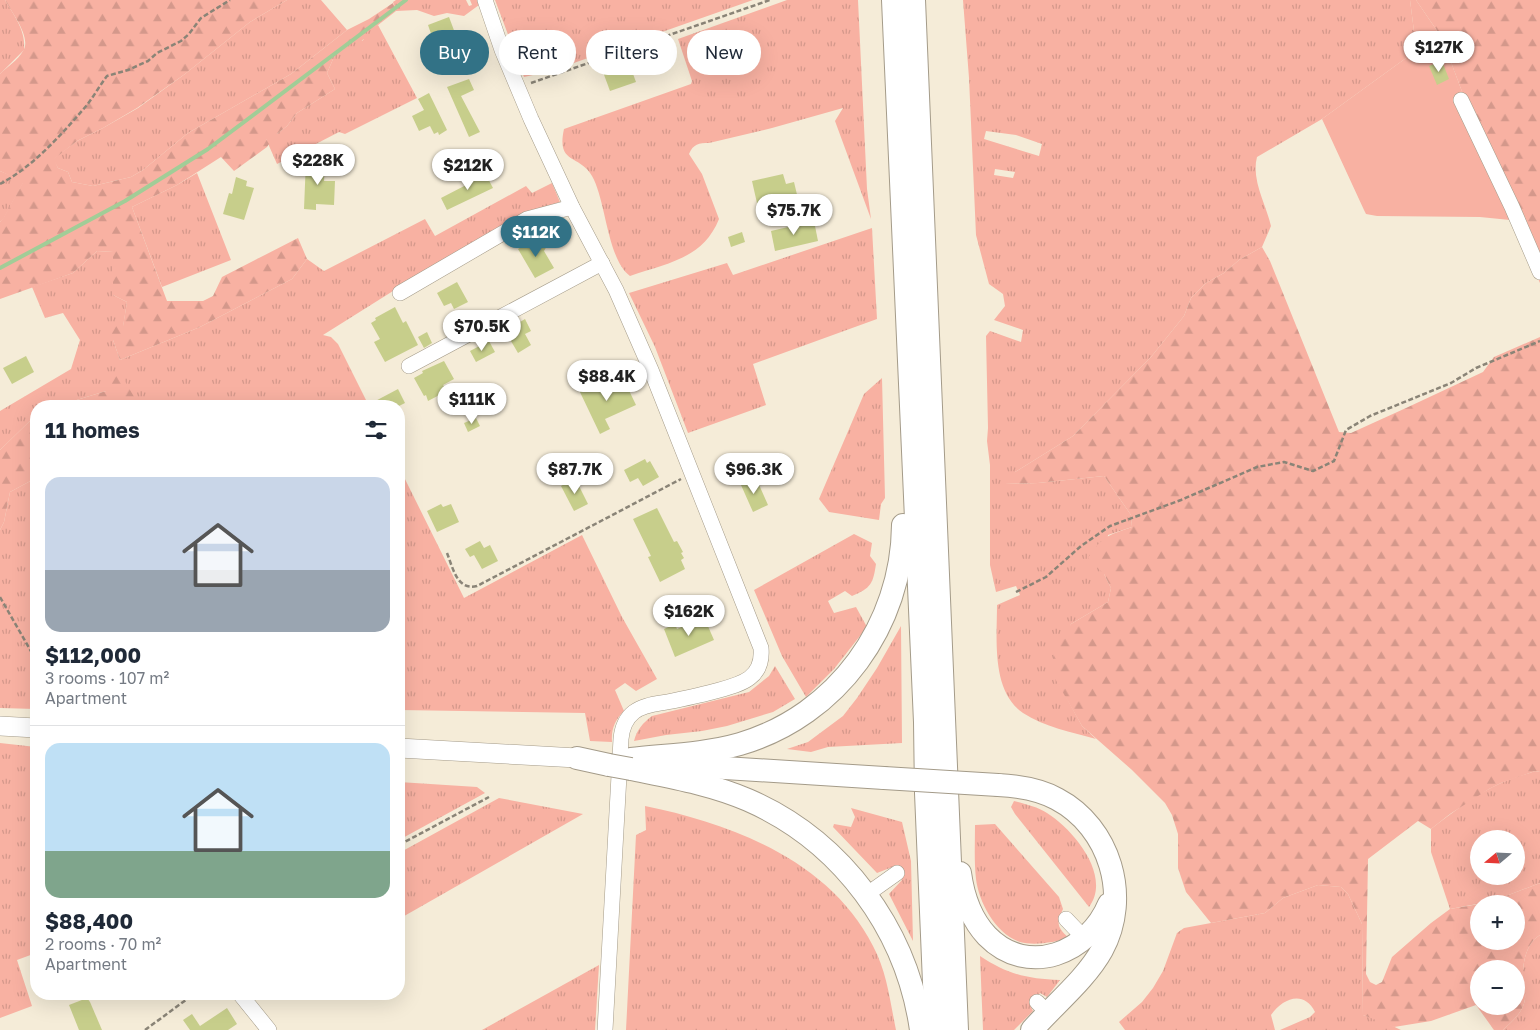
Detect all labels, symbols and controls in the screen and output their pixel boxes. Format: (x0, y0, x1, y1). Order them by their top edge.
chip: Buy (420, 30, 489, 75)
chip: Rent (499, 30, 576, 75)
chip: Filters (586, 30, 677, 75)
chip: New (687, 30, 761, 75)
pin: $127K (1404, 30, 1474, 73)
text: $127K (1414, 37, 1464, 57)
pin: $228K (283, 144, 353, 186)
pin: $212K (433, 148, 503, 191)
text: $228K (292, 150, 344, 170)
text: $212K (443, 155, 493, 175)
pin: $75.7K (753, 194, 835, 236)
text: $75.7K (767, 200, 821, 220)
pin: $112K (501, 216, 571, 258)
text: $112K (512, 222, 560, 242)
pin: $70.5K (441, 310, 523, 352)
text: $70.5K (454, 316, 510, 336)
pin: $88.4K (566, 360, 648, 402)
text: $88.4K (578, 366, 636, 386)
pin: $111K (437, 382, 507, 425)
text: $111K (448, 389, 496, 409)
icon: filters (362, 416, 390, 444)
text: 11 homes (45, 417, 140, 443)
pin: $87.7K (534, 452, 616, 495)
pin: $96.3K (713, 452, 795, 495)
text: $87.7K (547, 459, 603, 479)
text: $96.3K (725, 459, 783, 479)
icon: home (173, 510, 263, 600)
pin: $162K (654, 594, 724, 637)
text: $162K (664, 601, 714, 621)
text: $112,000 (45, 642, 141, 668)
text: 3 rooms · 107 m² (45, 668, 169, 688)
text: Apartment (45, 688, 127, 708)
icon: home (173, 775, 263, 865)
north arrow (1470, 830, 1525, 885)
map controls (1470, 830, 1525, 1015)
button: + (1470, 895, 1525, 950)
text: $88,400 (45, 908, 133, 934)
text: 2 rooms · 70 m² (45, 934, 161, 954)
text: Apartment (45, 954, 127, 974)
button: − (1470, 960, 1525, 1015)

